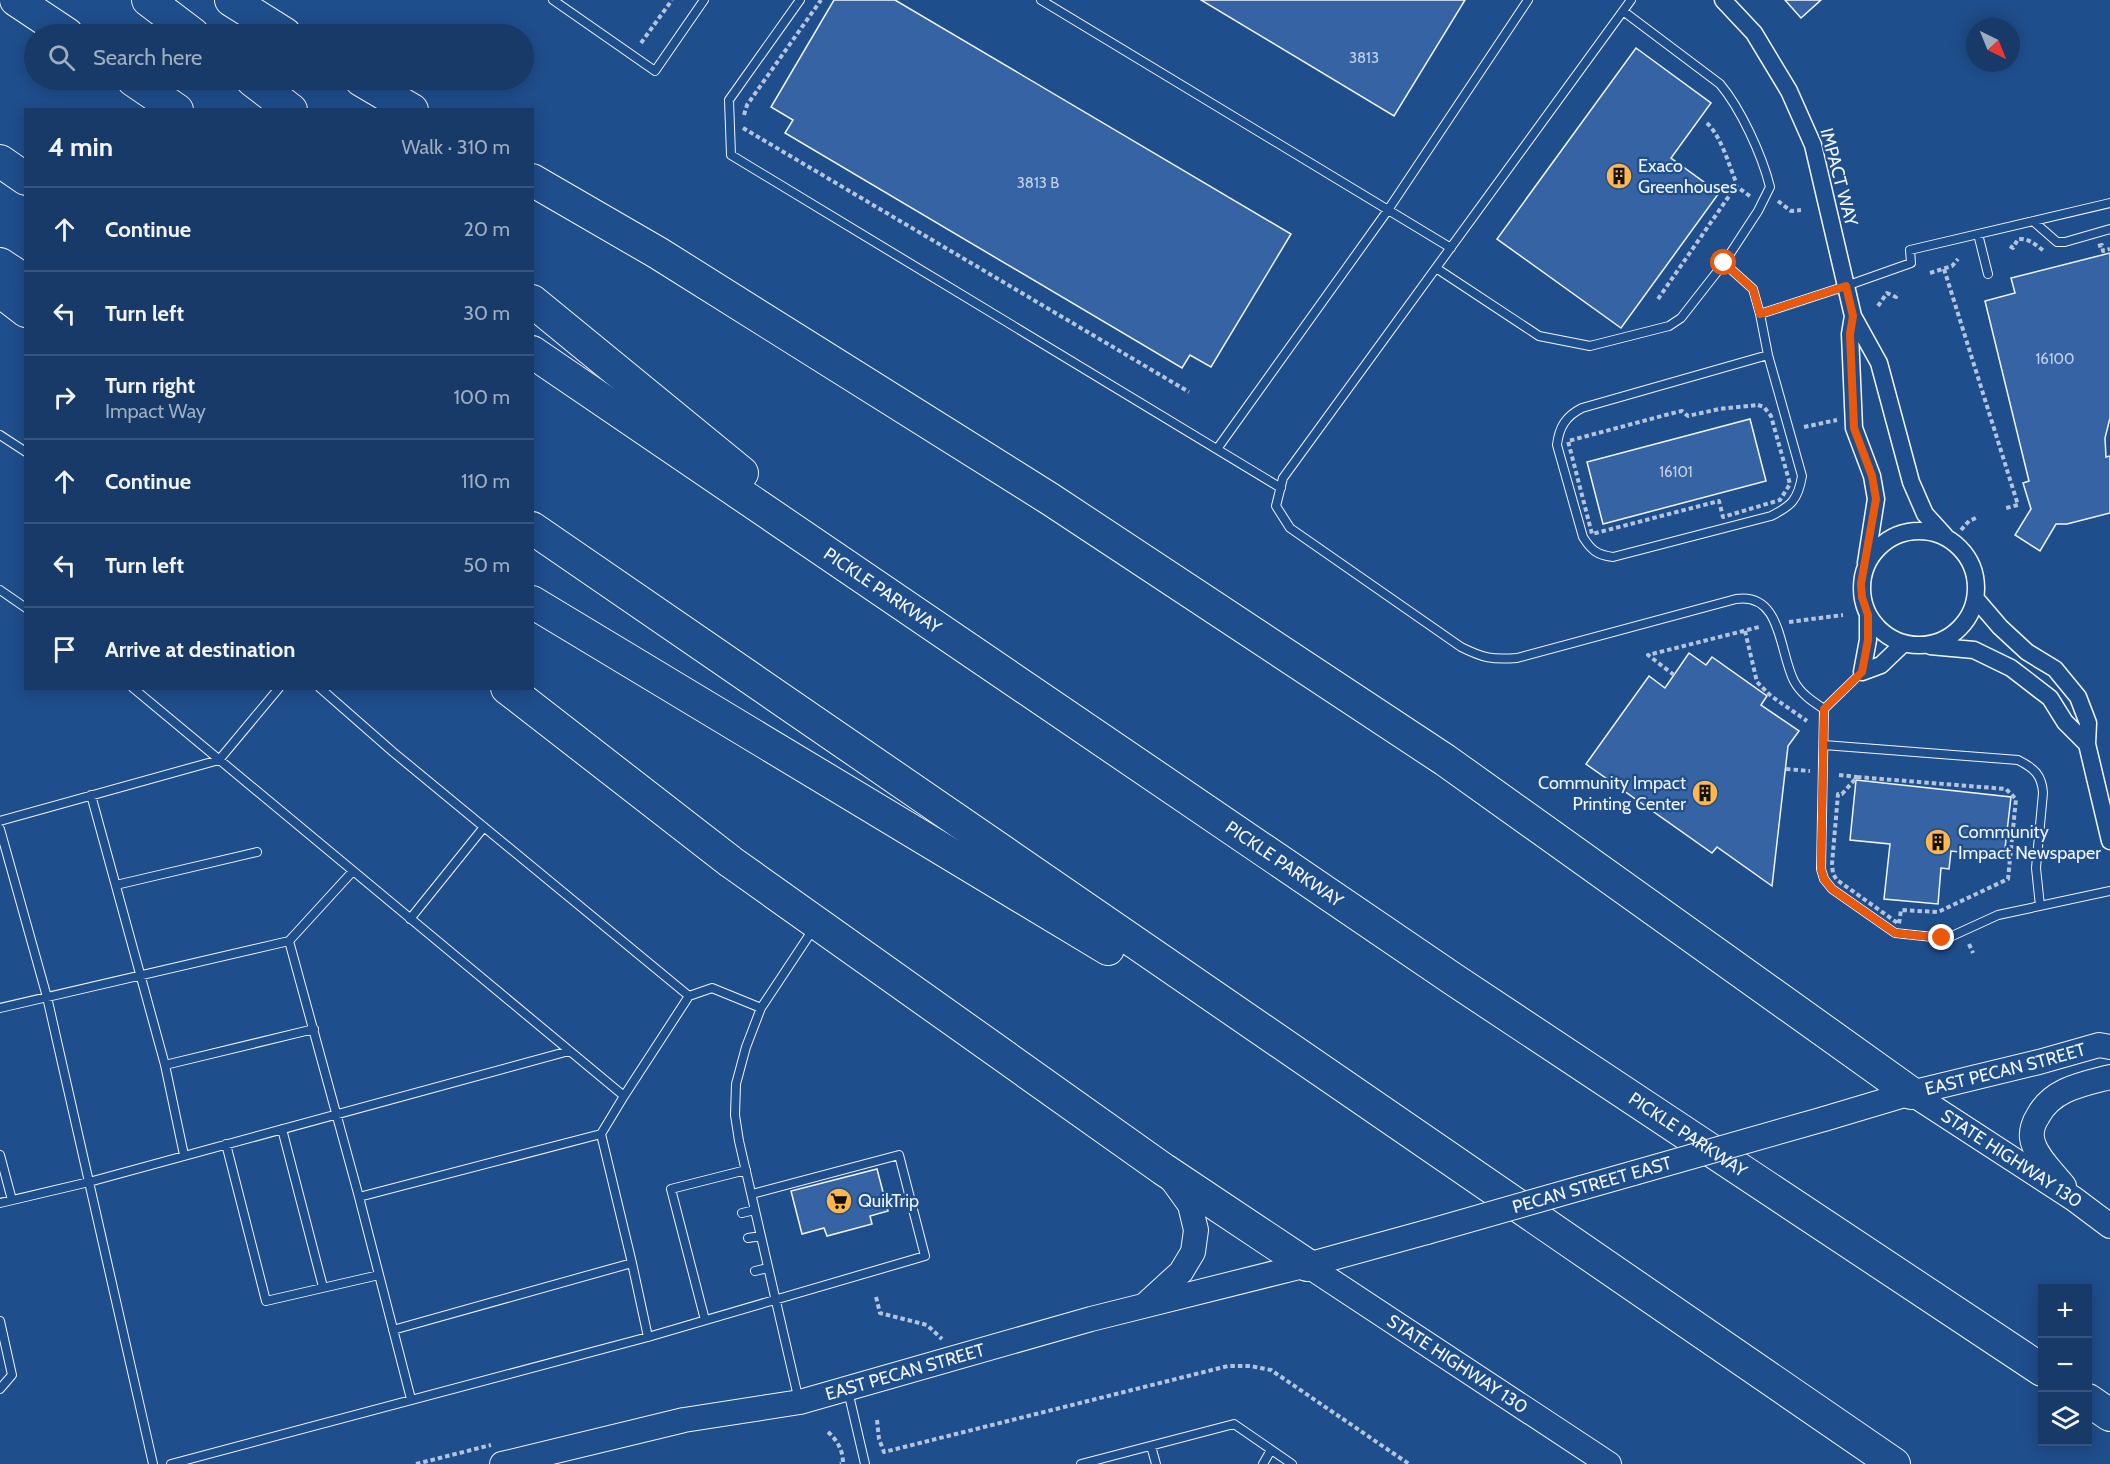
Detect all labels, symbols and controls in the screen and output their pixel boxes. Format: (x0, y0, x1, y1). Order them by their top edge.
north arrow (1966, 18, 2020, 72)
search box (24, 24, 534, 90)
icon: search (45, 41, 78, 74)
text: Search here (93, 44, 202, 71)
house number: 3813 (1349, 49, 1379, 67)
street label: IMPACT WAY (1815, 126, 1863, 229)
text: 4 min (48, 131, 113, 163)
text: Walk · 310 m (402, 135, 510, 159)
place label: Exaco Greenhouses (1638, 155, 1737, 198)
building icon: Exaco Greenhouses (1604, 161, 1634, 191)
house number: 3813 B (1017, 174, 1059, 192)
icon: ahead (48, 213, 81, 246)
text: Continue (105, 216, 191, 243)
text: 20 m (464, 217, 510, 241)
route start (1710, 249, 1736, 275)
icon: left (48, 297, 81, 330)
text: Turn left (105, 300, 184, 327)
text: 30 m (463, 301, 510, 325)
house number: 16100 (2035, 350, 2075, 368)
text: Turn right (105, 372, 195, 399)
icon: right (48, 381, 81, 414)
text: 100 m (454, 385, 510, 409)
text: Impact Way (105, 399, 206, 423)
house number: 16101 (1659, 463, 1693, 481)
icon: ahead (48, 465, 81, 498)
text: Continue (105, 468, 191, 495)
text: 110 m (461, 469, 510, 493)
street label: PICKLE PARKWAY (819, 543, 946, 639)
icon: left (48, 549, 81, 582)
text: Turn left (105, 552, 184, 579)
text: 50 m (463, 553, 510, 577)
icon: arrive (48, 633, 81, 666)
text: Arrive at destination (105, 636, 295, 663)
place label: Community Impact Printing Center (1538, 772, 1686, 815)
building icon: Community Impact Printing Center (1690, 778, 1720, 808)
street label: PICKLE PARKWAY (1221, 816, 1348, 912)
place label: Community Impact Newspaper (1958, 821, 2101, 864)
building icon: Community Impact Newspaper (1923, 827, 1953, 857)
route end (1928, 924, 1954, 950)
street label: EAST PECAN STREET (1923, 1038, 2088, 1100)
street label: PICKLE PARKWAY (1624, 1088, 1752, 1183)
street label: STATE HIGHWAY 130 (1937, 1105, 2087, 1212)
street label: PECAN STREET EAST (1510, 1152, 1675, 1218)
supermarket icon: QuikTrip (824, 1186, 854, 1216)
place label: QuikTrip (858, 1190, 919, 1212)
map controls (2038, 1284, 2092, 1446)
button: + (2038, 1284, 2092, 1338)
street label: STATE HIGHWAY 130 (1383, 1310, 1532, 1418)
button: − (2038, 1338, 2092, 1392)
street label: EAST PECAN STREET (823, 1339, 988, 1405)
button: layers (2038, 1392, 2092, 1446)

